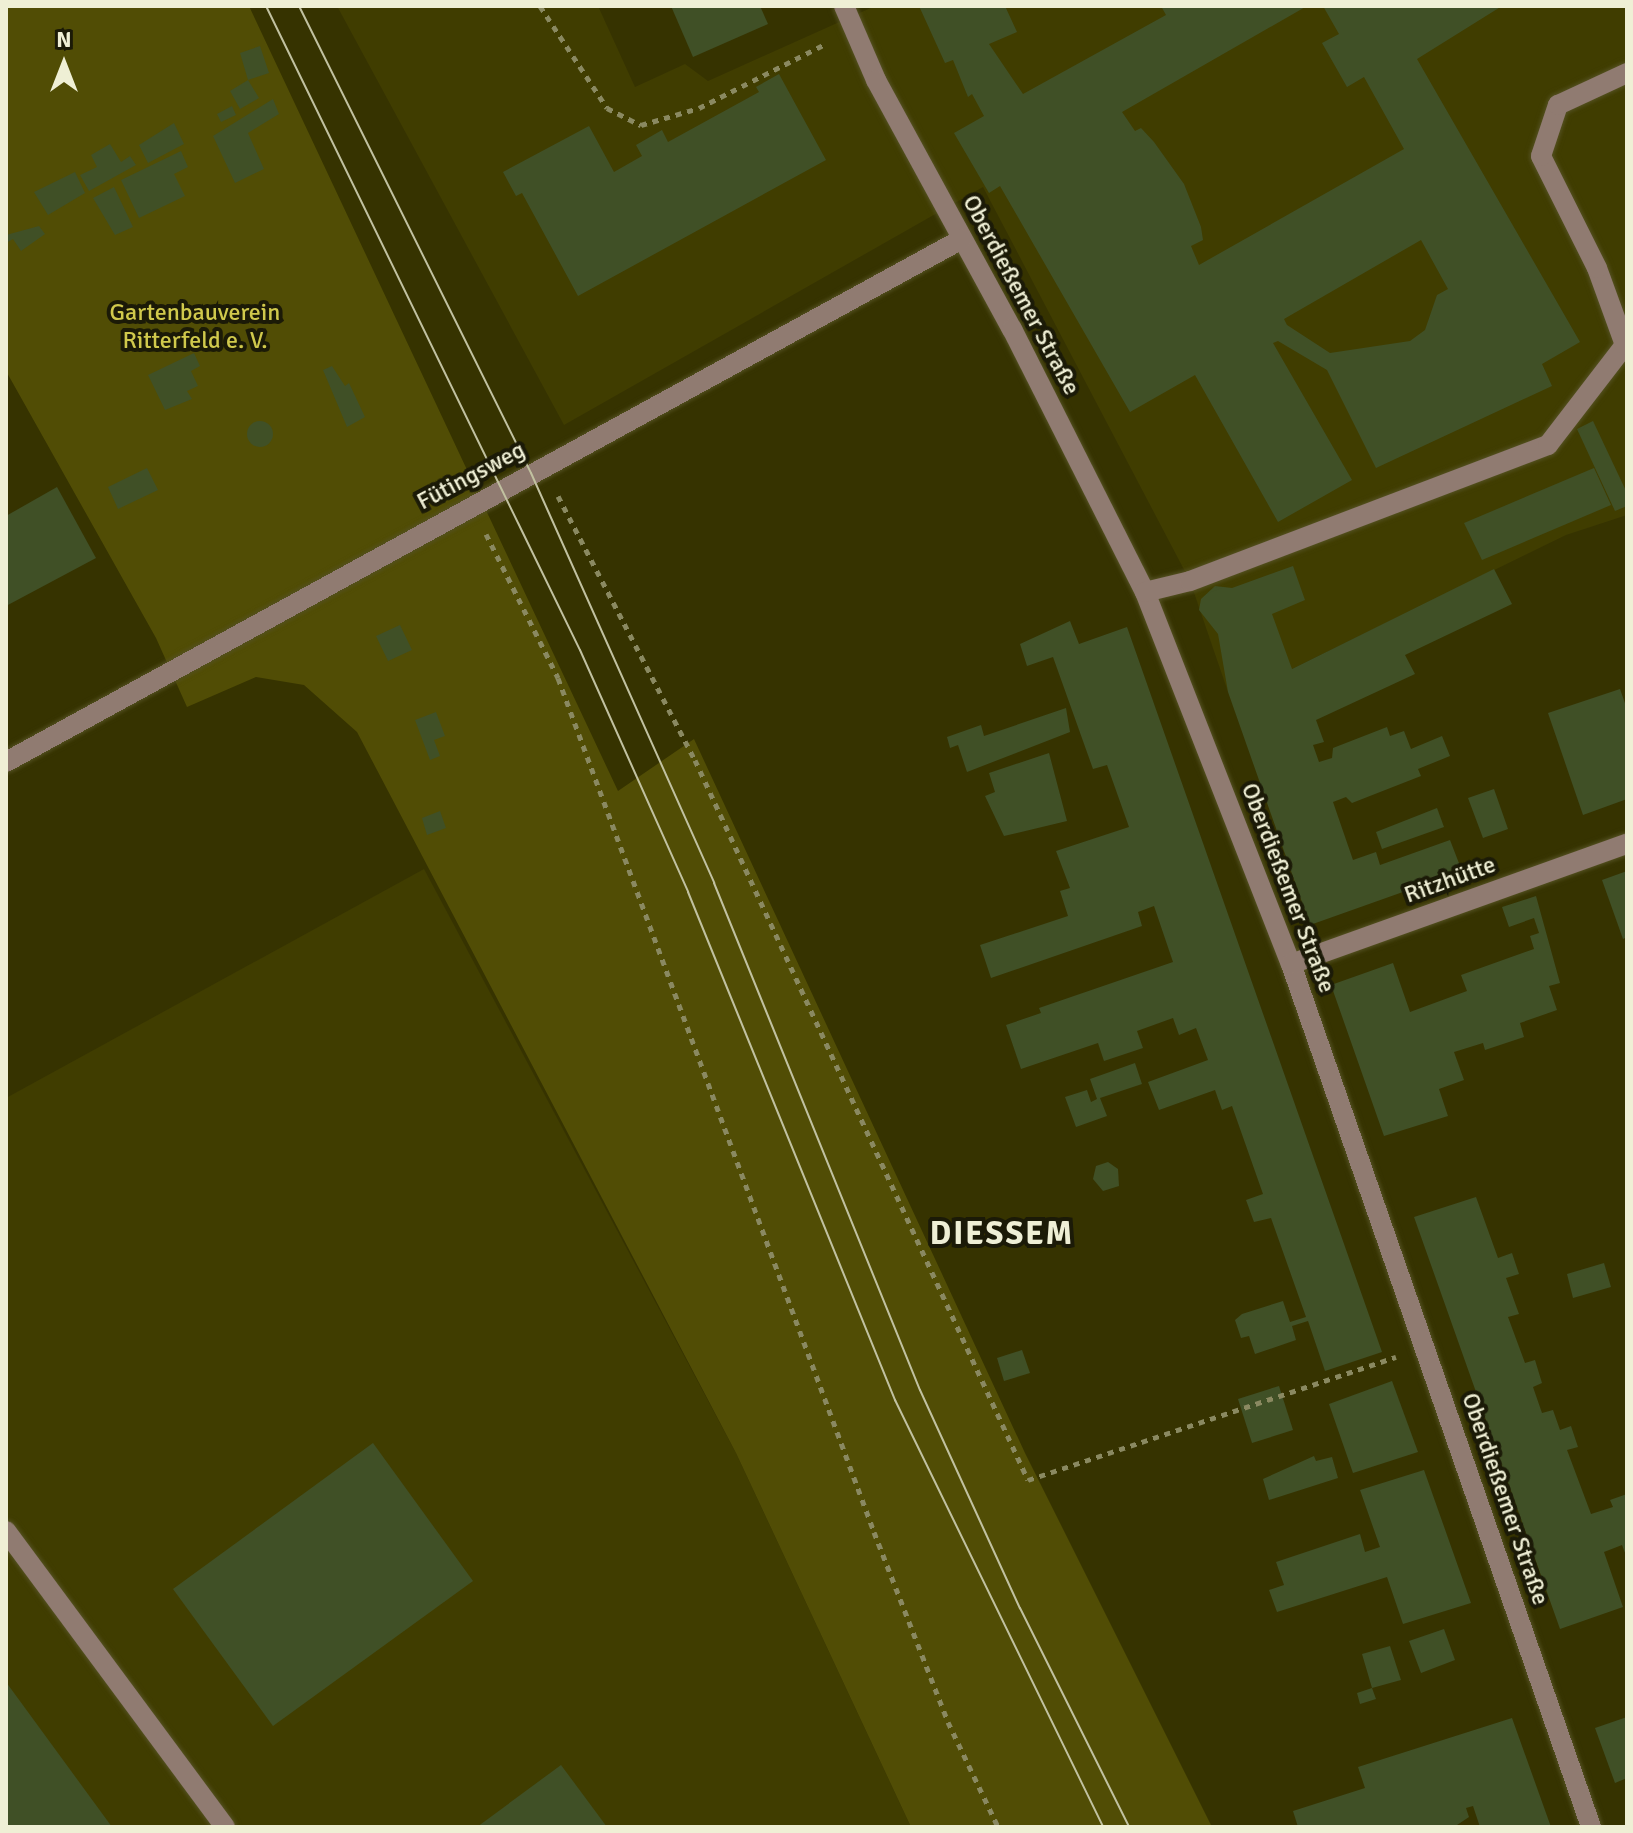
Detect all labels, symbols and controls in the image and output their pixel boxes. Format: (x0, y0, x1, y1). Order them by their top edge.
north arrow (24, 24, 104, 104)
text: N (56, 26, 72, 53)
street label: Oberdießemer Straße (956, 190, 1086, 400)
park label: Gartenbauverein Ritterfeld e. V. (110, 299, 280, 355)
street label: Fütingsweg (412, 436, 530, 516)
street label: Oberdießemer Straße (1235, 779, 1341, 997)
street label: Ritzhütte (1400, 850, 1500, 910)
district label: DIESSEM (930, 1215, 1074, 1253)
street label: Oberdießemer Straße (1455, 1389, 1555, 1609)

